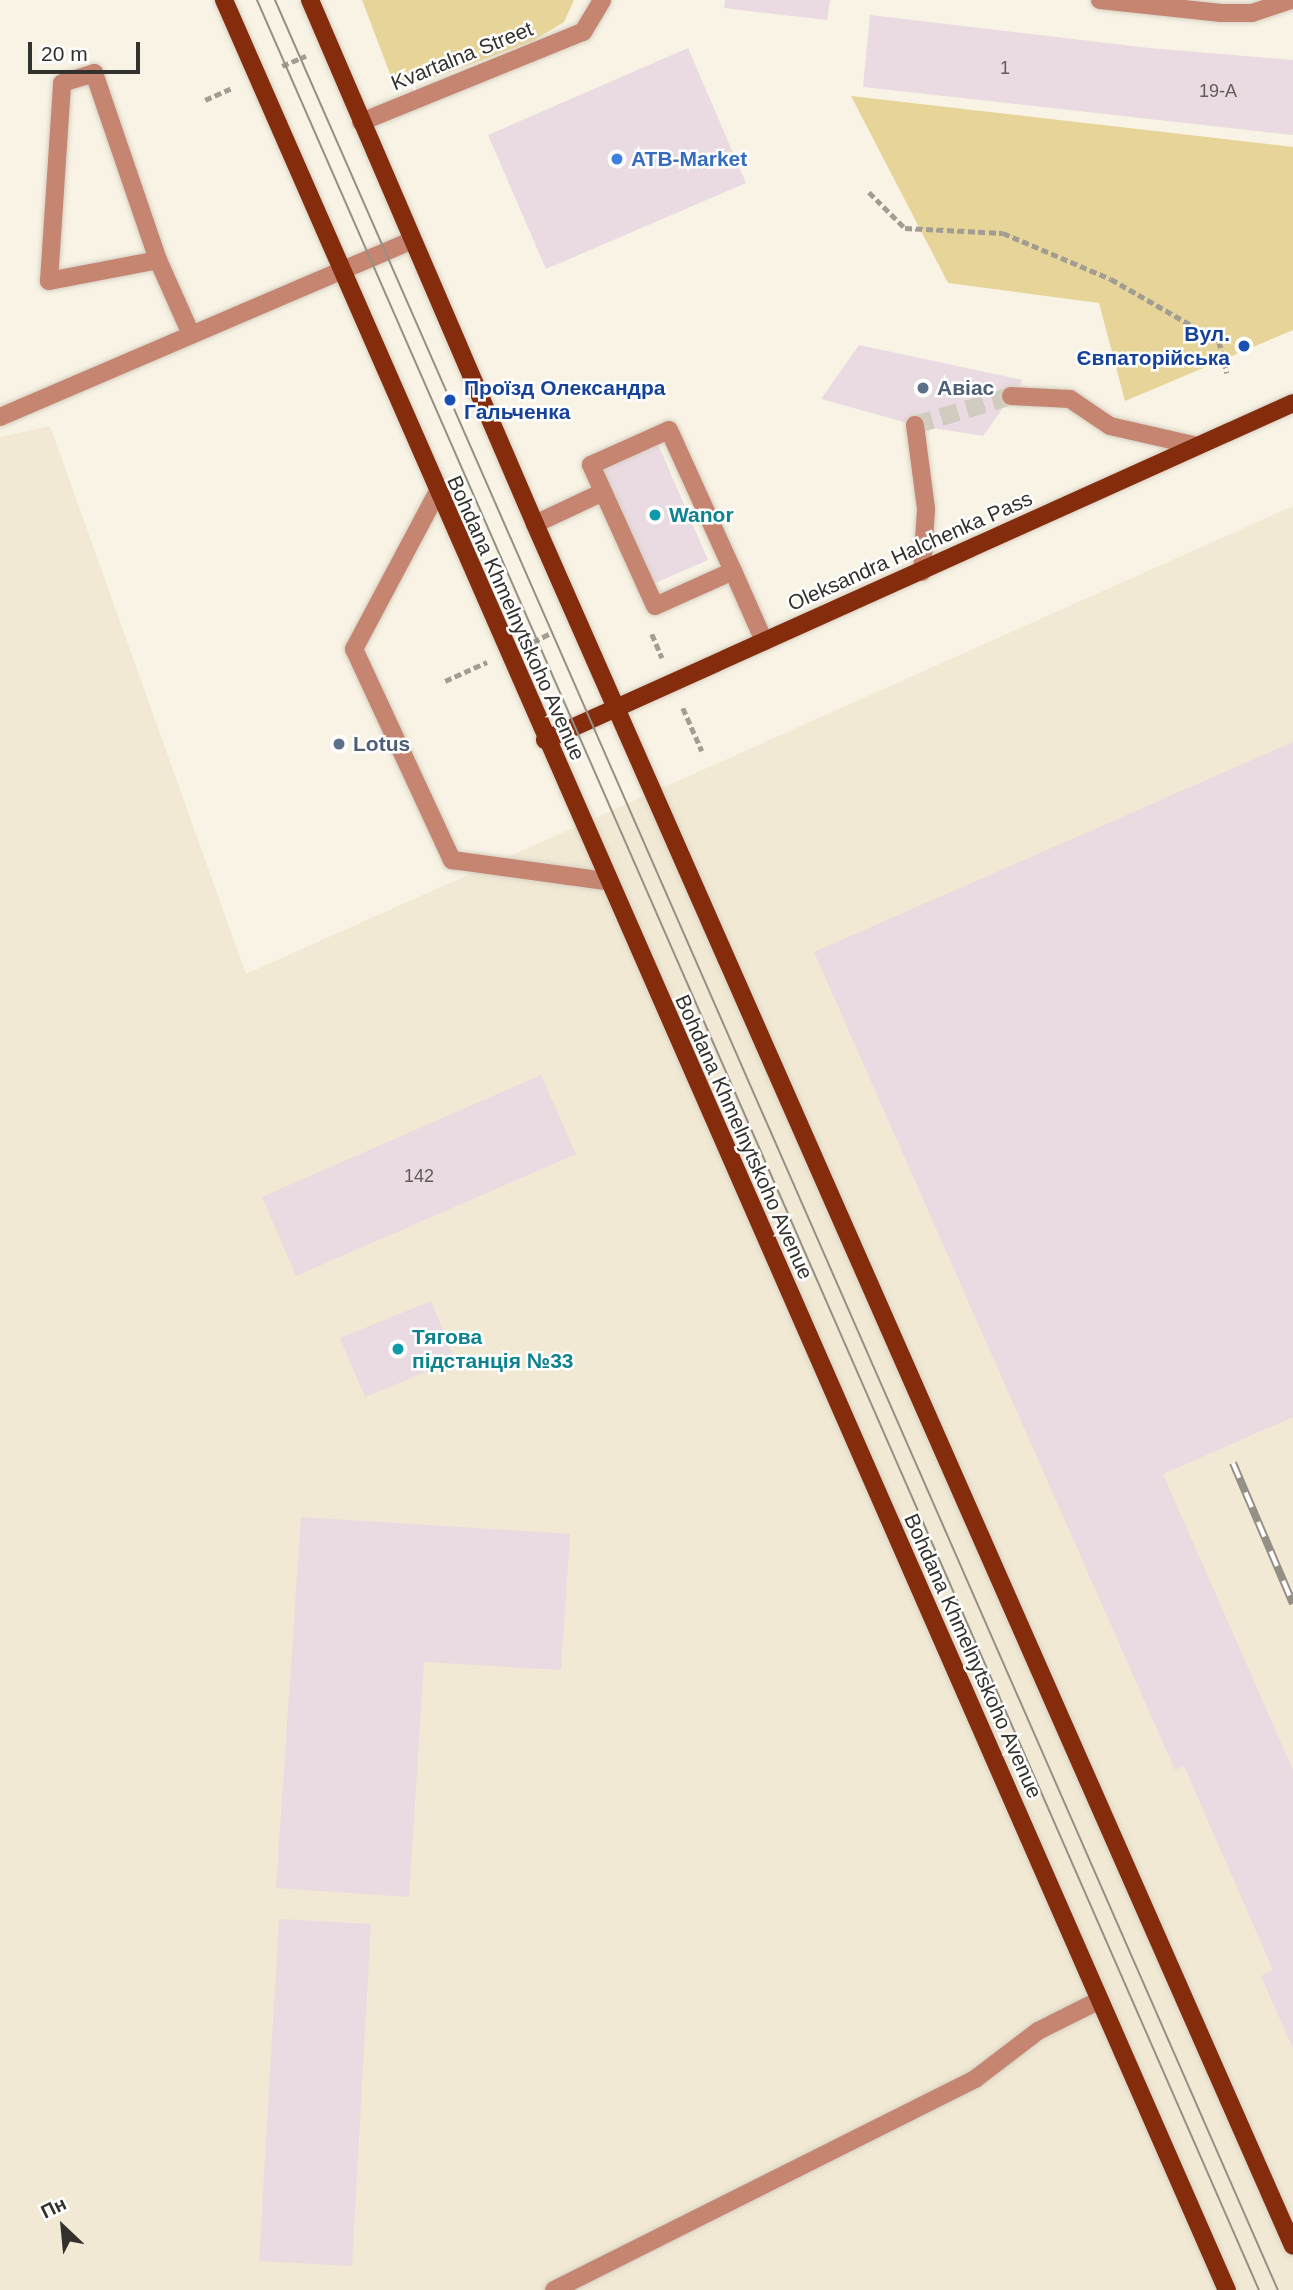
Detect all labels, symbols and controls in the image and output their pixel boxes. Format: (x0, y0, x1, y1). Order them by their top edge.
street label: Kvartalna Street (387, 16, 537, 96)
scale bar (32, 28, 144, 72)
text: 20 m (41, 42, 88, 65)
house number: 1 (1000, 57, 1010, 79)
house number: 19-А (1199, 80, 1237, 102)
place label: ATB-Market (631, 146, 747, 172)
marker: ATB-Market (609, 151, 625, 167)
place label: Вул. Євпаторійська (1077, 321, 1230, 371)
marker: Вул. Євпаторійська (1236, 338, 1252, 354)
place label: Проїзд Олександра Гальченка (464, 375, 665, 425)
place label: Авіас (937, 375, 994, 401)
marker: Авіас (915, 380, 931, 396)
marker: Проїзд Олександра Гальченка (442, 392, 458, 408)
street label: Bohdana Khmelnytskoho Avenue (441, 471, 591, 765)
street label: Oleksandra Halchenka Pass (784, 486, 1036, 616)
place label: Wanor (669, 502, 734, 528)
marker: Wanor (647, 507, 663, 523)
place label: Lotus (353, 731, 410, 757)
marker: Lotus (331, 736, 347, 752)
street label: Bohdana Khmelnytskoho Avenue (669, 990, 819, 1284)
house number: 142 (404, 1165, 434, 1187)
place label: Тягова пiдстанцiя №33 (412, 1324, 573, 1374)
marker: Тягова пiдстанцiя №33 (390, 1341, 406, 1357)
street label: Bohdana Khmelnytskoho Avenue (898, 1509, 1048, 1803)
north arrow (28, 2192, 98, 2262)
text: Пн (38, 2193, 69, 2223)

